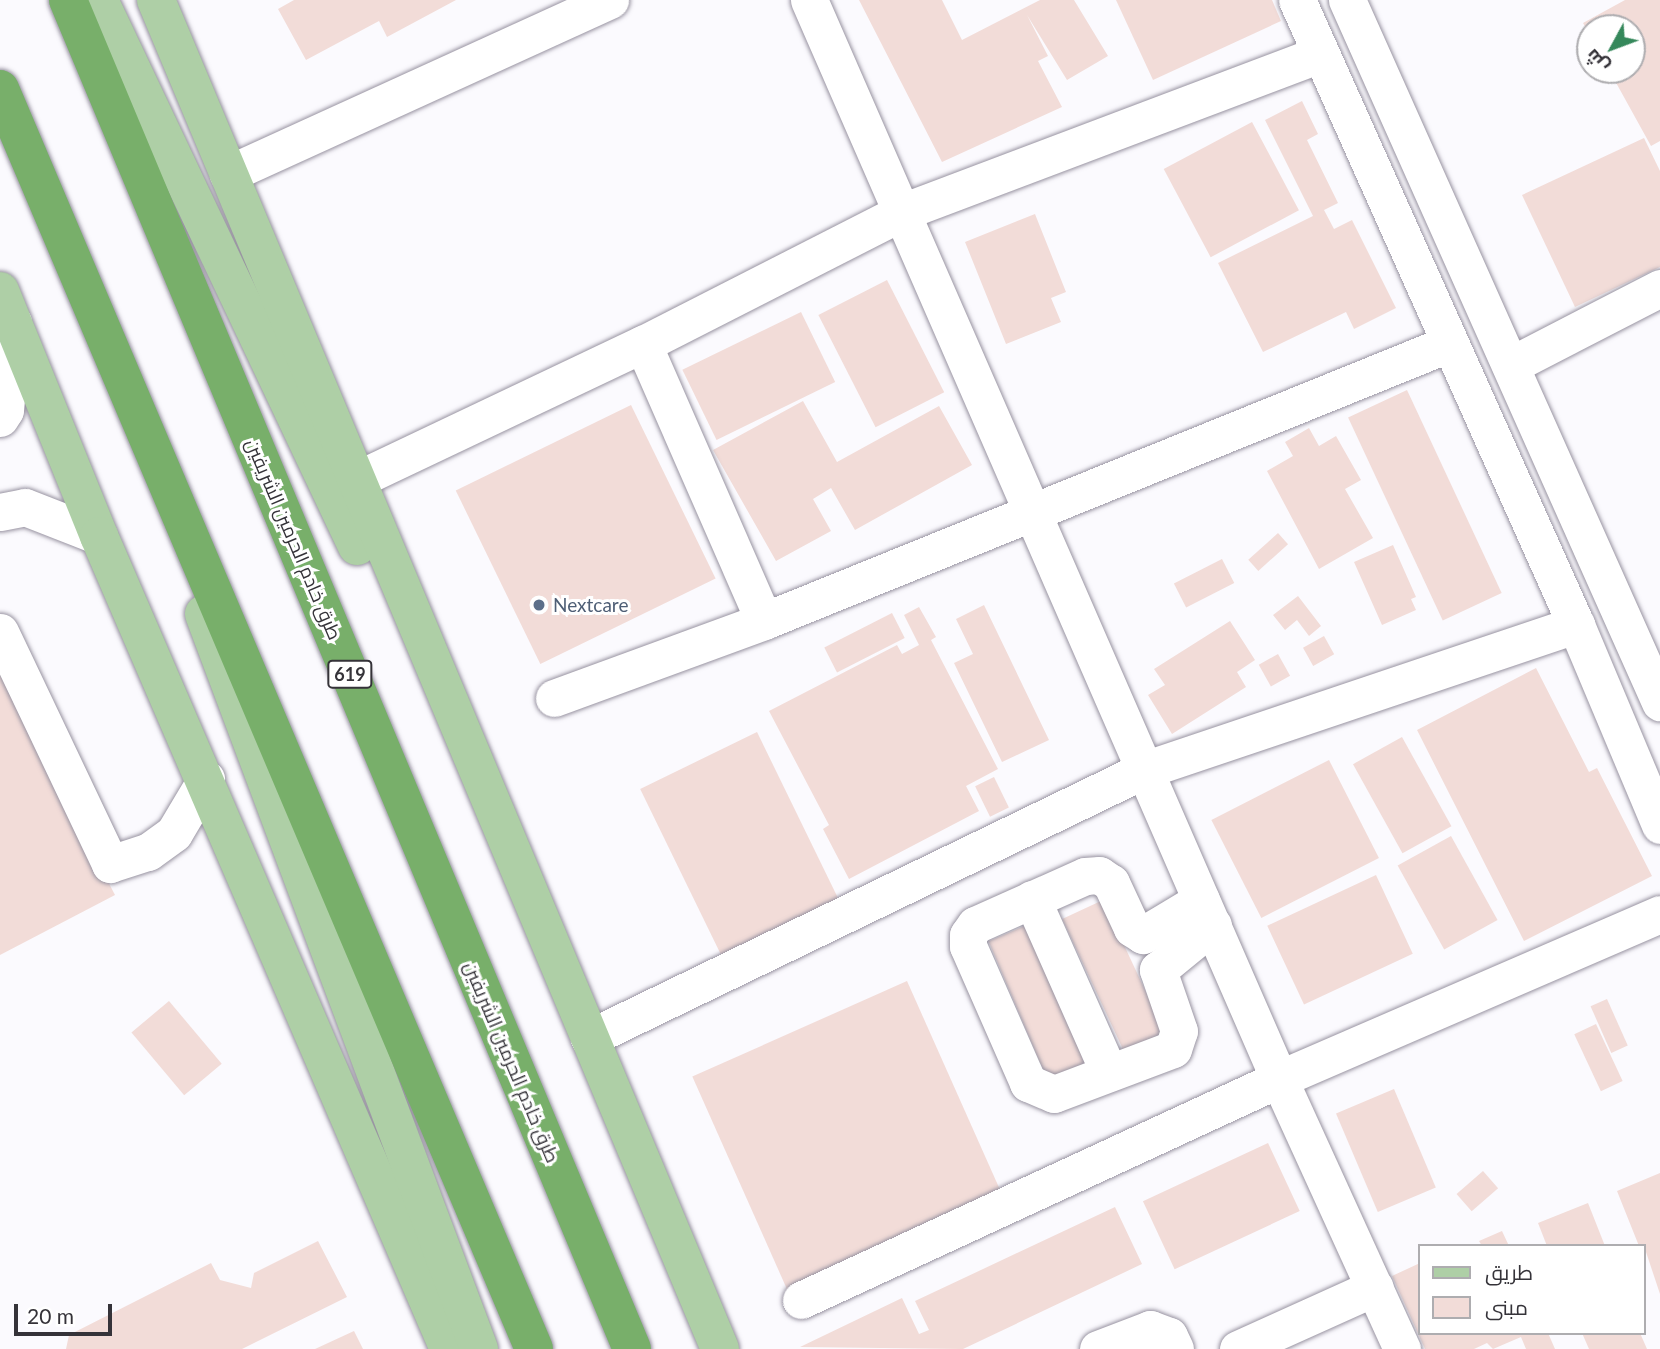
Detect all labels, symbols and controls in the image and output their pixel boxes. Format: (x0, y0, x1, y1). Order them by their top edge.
north arrow (1576, 14, 1646, 84)
text: ش (1580, 45, 1613, 79)
street label: طرق خادم الحرمين الشريفين (241, 435, 347, 643)
place label: Nextcare (553, 594, 628, 616)
marker: Nextcare (531, 597, 547, 613)
road number: 619 (327, 660, 373, 688)
street label: طرق خادم الحرمين الشريفين (459, 958, 565, 1166)
legend (1418, 1244, 1646, 1335)
text: طريق (1485, 1259, 1533, 1284)
scale bar (18, 1290, 116, 1334)
text: مبنى (1485, 1294, 1528, 1319)
text: 20 m (27, 1303, 74, 1328)

